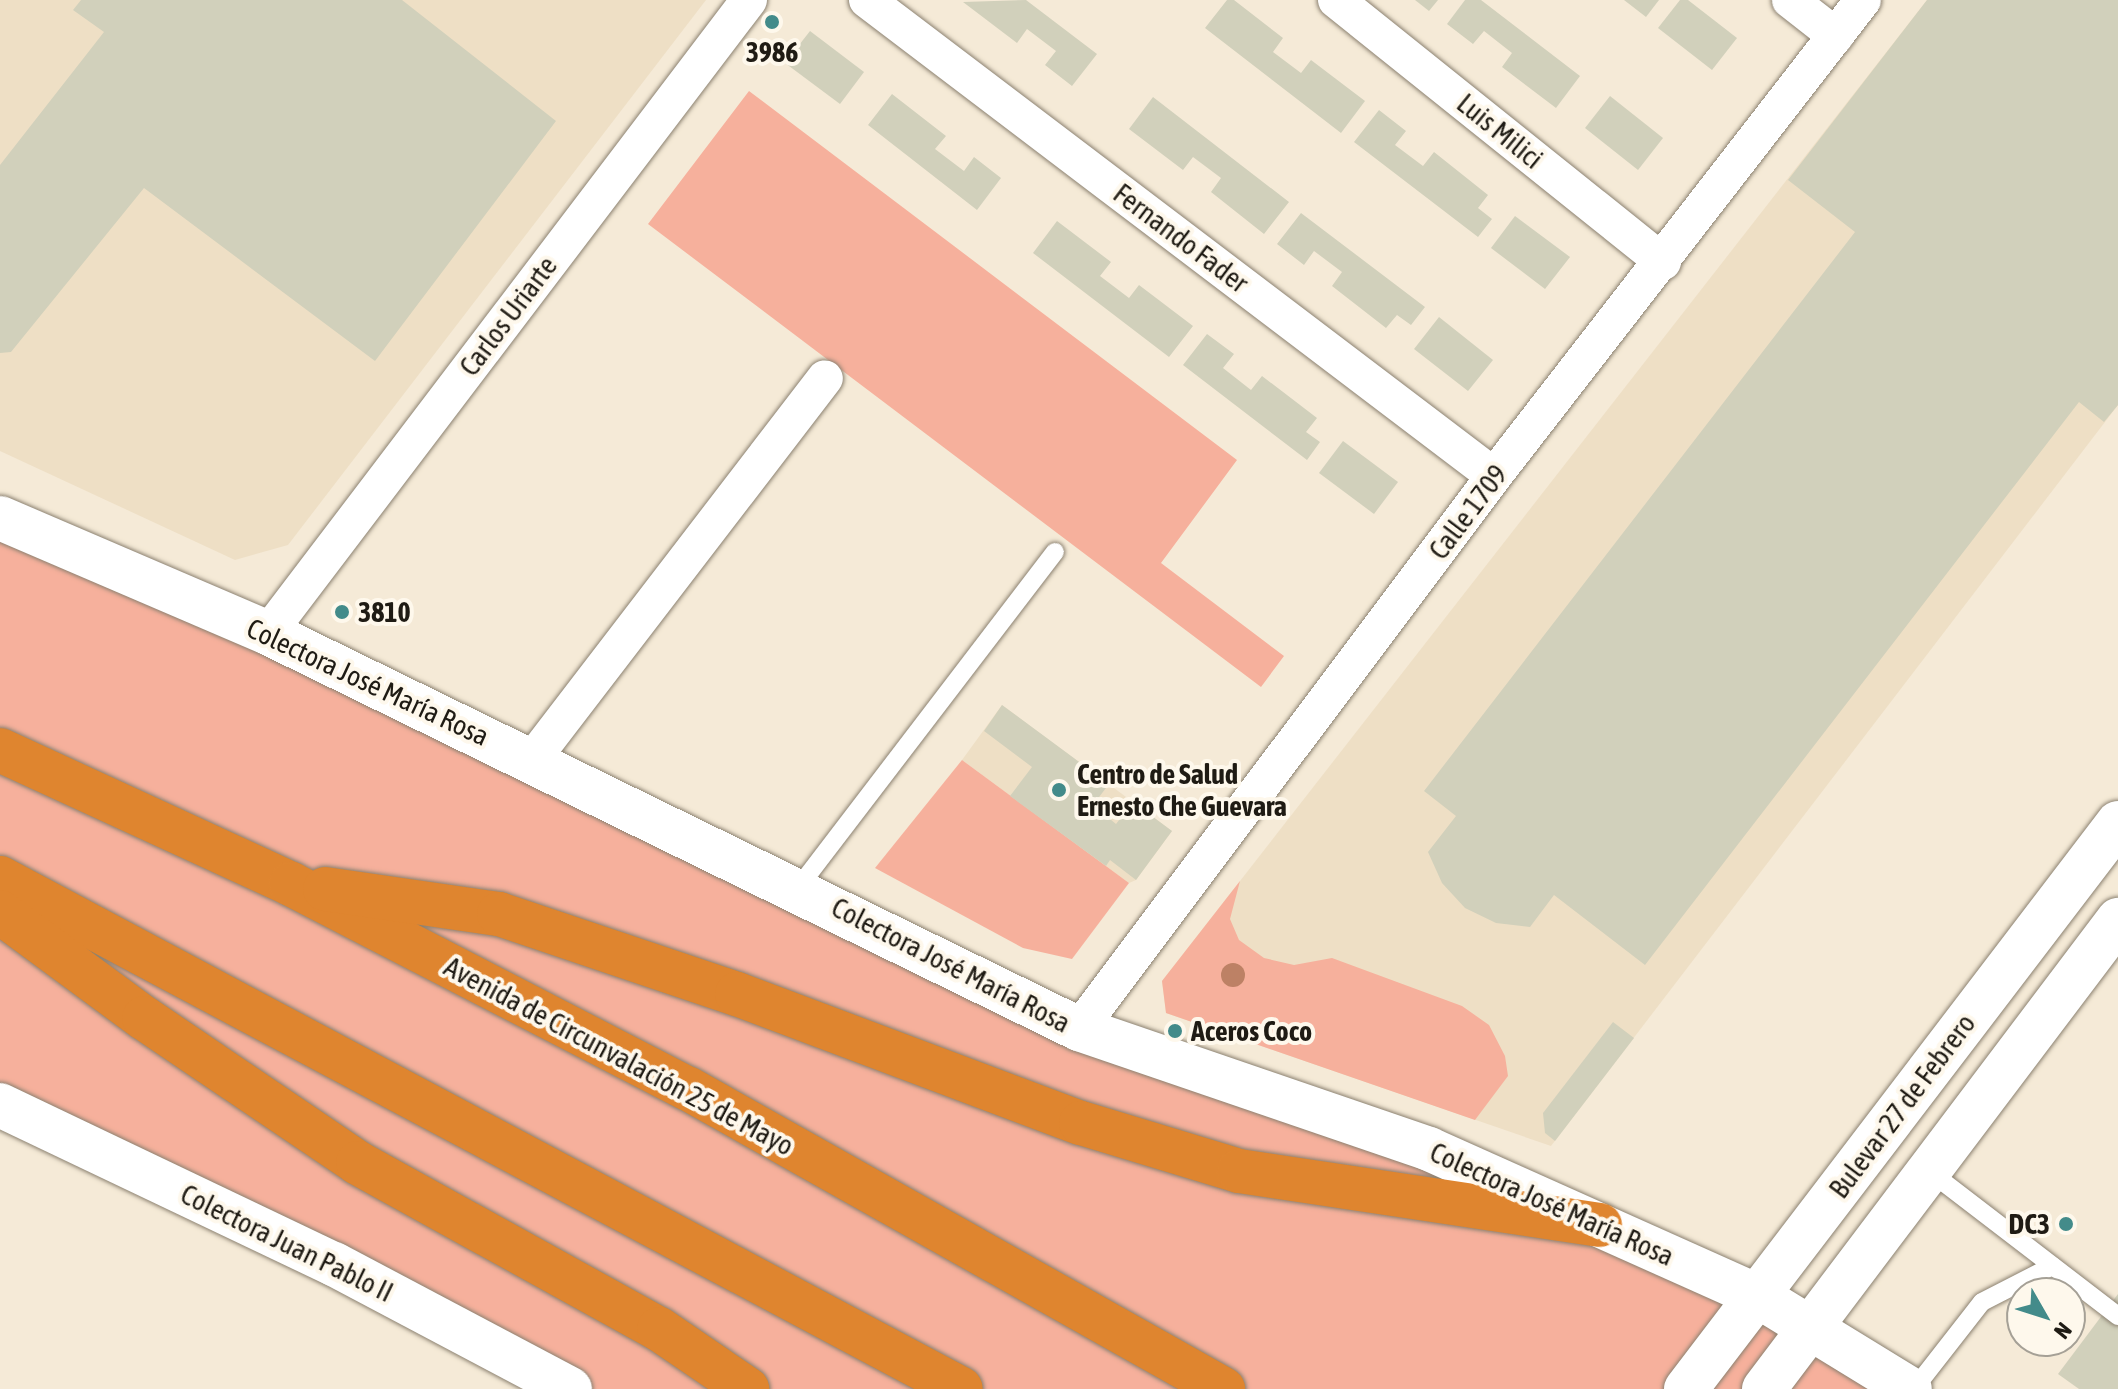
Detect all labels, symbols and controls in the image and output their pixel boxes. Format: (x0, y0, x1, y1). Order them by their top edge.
marker: 3986 (763, 13, 781, 31)
place label: 3986 (746, 35, 798, 69)
street label: Luis Milici (1450, 86, 1550, 176)
street label: Fernando Fader (1107, 176, 1255, 300)
street label: Carlos Uriarte (452, 250, 564, 382)
street label: Calle 1709 (1422, 458, 1514, 566)
place label: 3810 (358, 595, 411, 629)
marker: 3810 (333, 603, 351, 621)
street label: Colectora José María Rosa (242, 611, 494, 753)
place label: Centro de Salud Ernesto Che Guevara (1077, 757, 1287, 823)
marker: Centro de Salud Ernesto Che Guevara (1048, 779, 1070, 801)
street label: Colectora José María Rosa (826, 890, 1076, 1040)
street label: Avenida de Circunvalación 25 de Mayo (439, 949, 799, 1163)
street label: Bulevar 27 de Febrero (1822, 1007, 1982, 1205)
place label: Aceros Coco (1191, 1014, 1312, 1048)
marker: Aceros Coco (1166, 1022, 1184, 1040)
street label: Colectora José María Rosa (1425, 1135, 1679, 1273)
street label: Colectora Juan Pablo II (175, 1177, 399, 1309)
place label: DC3 (2009, 1207, 2050, 1241)
marker: DC3 (2057, 1215, 2075, 1233)
north arrow (2006, 1277, 2086, 1357)
text: N (2049, 1318, 2077, 1344)

